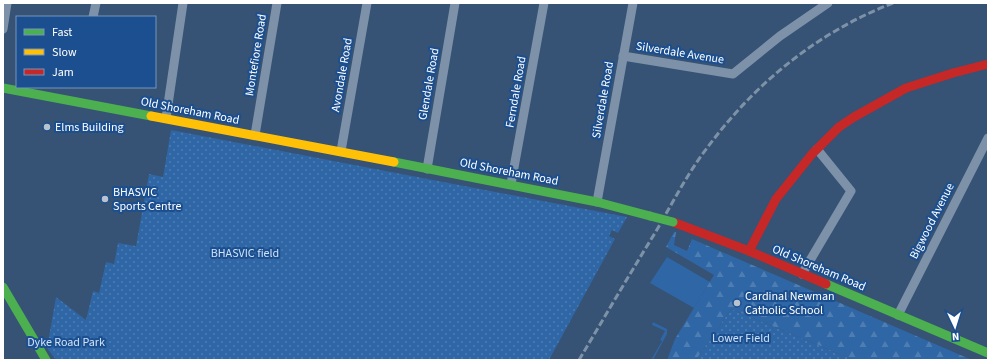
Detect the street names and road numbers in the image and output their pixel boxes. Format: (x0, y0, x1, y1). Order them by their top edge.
street label: Montefiore Road (241, 13, 271, 97)
street label: Avondale Road (327, 37, 357, 113)
street label: Silverdale Avenue (635, 38, 725, 68)
street label: Glendale Road (414, 47, 444, 121)
street label: Ferndale Road (501, 55, 531, 129)
street label: Silverdale Road (588, 60, 618, 140)
street label: Old Shoreham Road (139, 93, 241, 129)
street label: Old Shoreham Road (458, 154, 560, 190)
street label: Bigwood Avenue (905, 180, 959, 262)
street label: Old Shoreham Road (770, 241, 868, 295)

